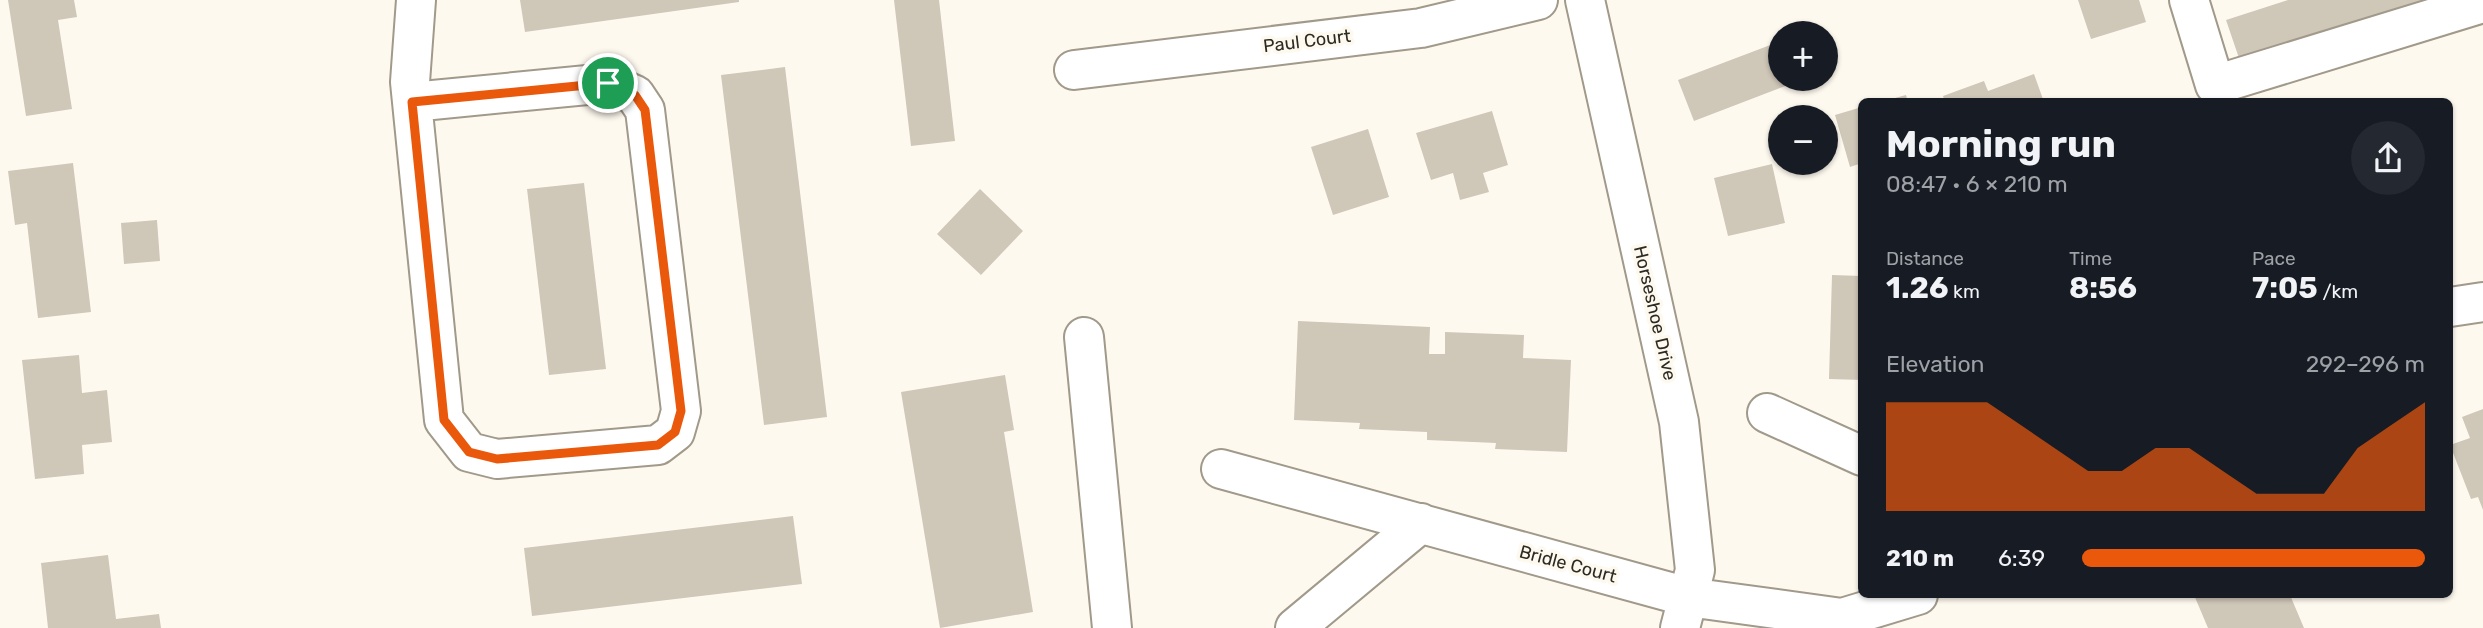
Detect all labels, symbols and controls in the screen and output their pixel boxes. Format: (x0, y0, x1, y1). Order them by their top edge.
map controls (1768, 21, 1838, 175)
button: + (1768, 21, 1838, 91)
street label: Paul Court (1262, 25, 1352, 57)
pin (578, 53, 638, 113)
icon: arrive (589, 64, 627, 102)
button: − (1768, 105, 1838, 175)
text: Morning run (1886, 121, 2116, 167)
button: share (2351, 121, 2425, 195)
text: 08:47 · 6 × 210 m (1886, 170, 2068, 198)
street label: Horseshoe Drive (1629, 243, 1681, 383)
text: Distance (1886, 247, 1964, 270)
text: Time (2069, 247, 2112, 270)
text: Pace (2252, 247, 2296, 270)
text: 1.26 (1886, 270, 1948, 306)
text: 8:56 (2069, 270, 2137, 306)
text: 7:05 (2252, 270, 2318, 306)
text: km (1948, 280, 1980, 303)
text: /km (2318, 280, 2358, 303)
text: Elevation (1886, 350, 1985, 378)
text: 292–296 m (2306, 350, 2425, 378)
street label: Bridle Court (1517, 540, 1619, 588)
text: 210 m (1886, 544, 1954, 572)
text: 6:39 (1998, 544, 2045, 572)

